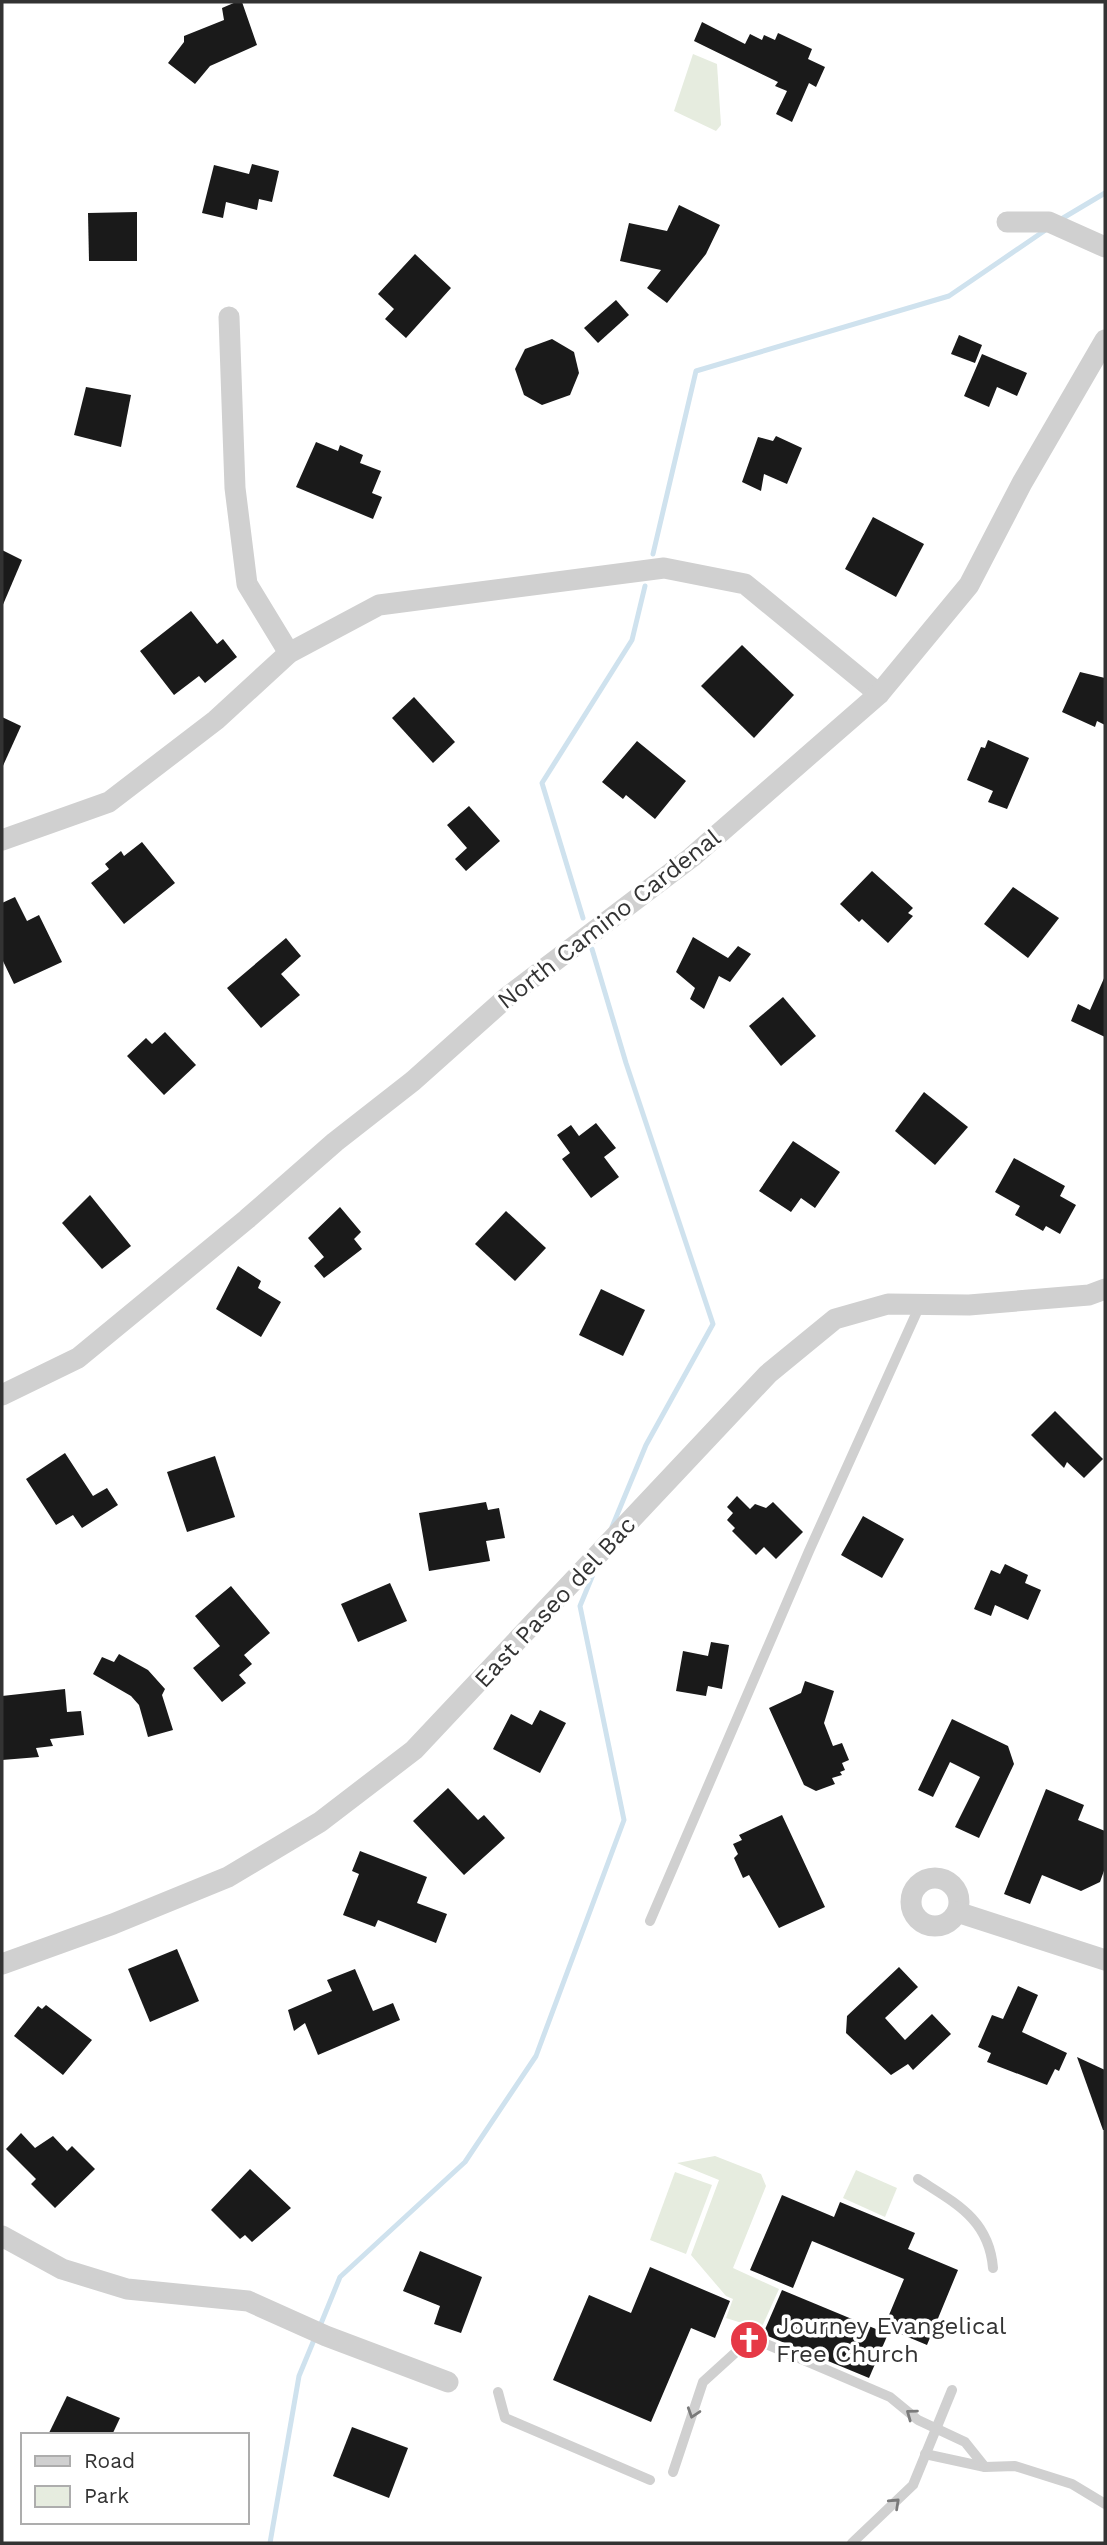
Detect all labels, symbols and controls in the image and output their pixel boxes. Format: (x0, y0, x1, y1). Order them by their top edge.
street label: North Camino Cardenal (492, 823, 726, 1015)
street label: East Paseo del Bac (469, 1511, 641, 1693)
place label: Journey Evangelical Free Church (776, 2312, 1007, 2368)
church icon: Journey Evangelical Free Church (728, 2319, 770, 2361)
one-way arrow (687, 2406, 701, 2418)
one-way arrow (906, 2409, 919, 2422)
legend (21, 2433, 248, 2524)
text: Road (84, 2448, 135, 2473)
text: Park (84, 2483, 129, 2508)
one-way arrow (886, 2498, 899, 2511)

